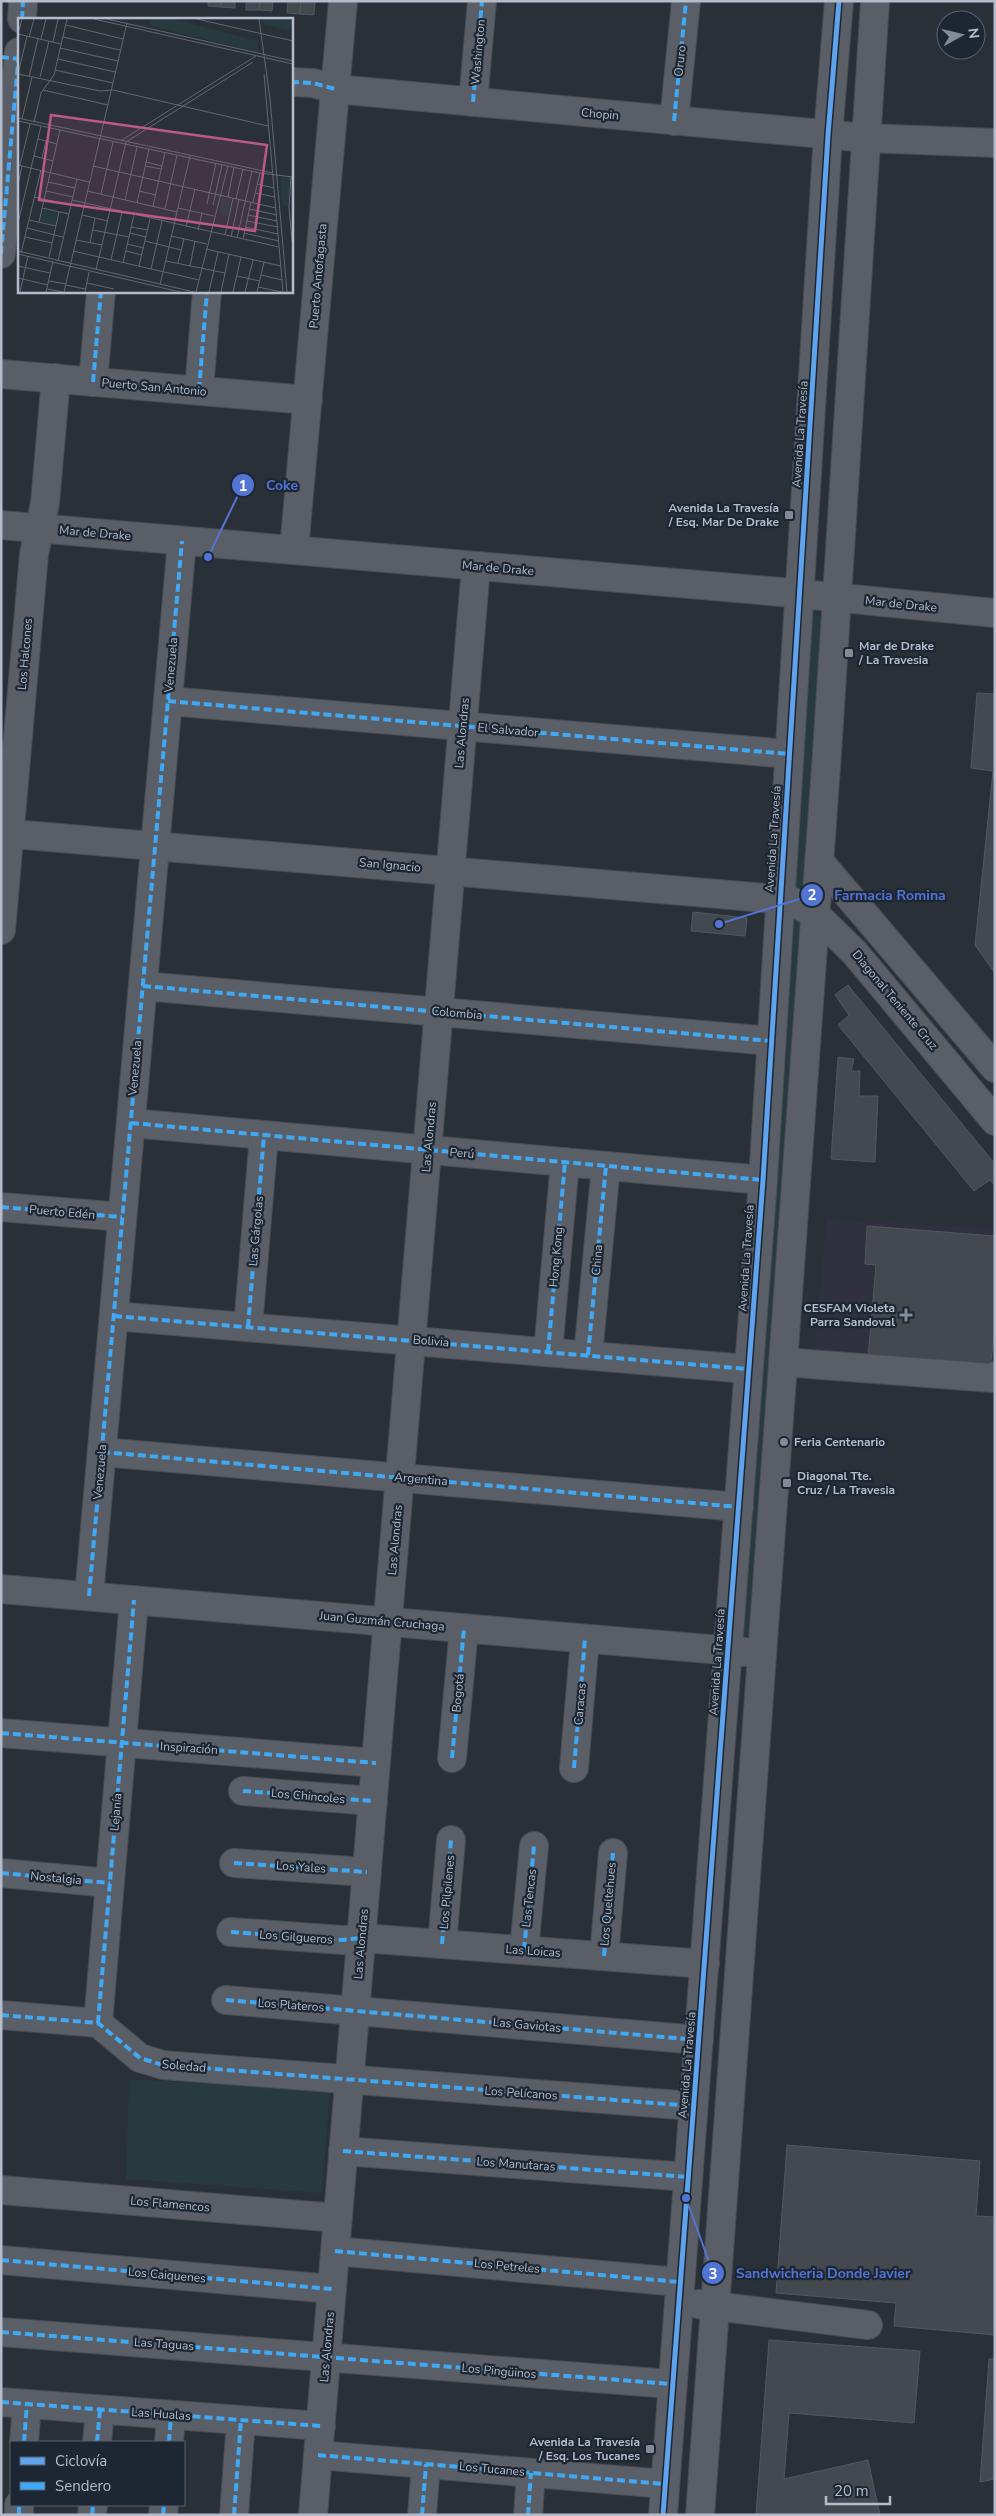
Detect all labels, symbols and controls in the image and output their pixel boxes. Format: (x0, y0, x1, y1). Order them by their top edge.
north arrow (936, 10, 986, 60)
inset map (18, 18, 292, 292)
street label: Washington (467, 19, 489, 85)
text: N (963, 27, 984, 40)
street label: Oruro (670, 44, 690, 77)
street label: Chopin (580, 104, 620, 124)
street label: Puerto Antofagasta (305, 223, 331, 329)
street label: Puerto San Antonio (101, 374, 208, 400)
street label: Avenida La Travesía (788, 380, 812, 488)
callout: Coke (231, 471, 308, 500)
text: 1 (238, 476, 248, 496)
text: Coke (266, 476, 298, 495)
place label: Avenida La Travesía / Esq. Mar De Drake (668, 500, 779, 530)
marker: Avenida La Travesía / Esq. Mar De Drake (783, 509, 795, 521)
street label: Mar de Drake (58, 522, 132, 544)
street label: Mar de Drake (461, 557, 535, 579)
street label: Mar de Drake (864, 592, 938, 616)
street label: Los Halcones (14, 617, 36, 691)
street label: Venezuela (161, 637, 181, 694)
place label: Mar de Drake / La Travesia (858, 638, 935, 668)
marker: Mar de Drake / La Travesia (843, 647, 855, 659)
street label: Las Alondras (451, 697, 473, 769)
street label: El Salvador (477, 719, 540, 741)
street label: Avenida La Travesía (761, 785, 785, 893)
street label: San Ignacio (358, 854, 422, 876)
callout: Farmacia Romina (799, 880, 956, 909)
text: 2 (807, 885, 817, 905)
text: Farmacia Romina (834, 886, 946, 905)
street label: Diagonal Teniente Cruz (849, 947, 942, 1053)
street label: Colombia (431, 1003, 483, 1023)
street label: Venezuela (125, 1040, 145, 1097)
street label: Las Alondras (418, 1101, 440, 1173)
street label: Perú (449, 1144, 475, 1162)
street label: Las Gárgolas (245, 1195, 267, 1267)
street label: Puerto Edén (28, 1201, 96, 1223)
street label: Avenida La Travesía (734, 1204, 758, 1312)
street label: Hong Kong (545, 1226, 567, 1288)
street label: China (588, 1244, 606, 1276)
place label: CESFAM Violeta Parra Sandoval (804, 1300, 895, 1330)
marker: CESFAM Violeta Parra Sandoval (899, 1308, 913, 1322)
street label: Bolivia (412, 1331, 450, 1351)
place label: Feria Centenario (794, 1434, 885, 1450)
marker: Feria Centenario (778, 1436, 790, 1448)
street label: Venezuela (90, 1444, 110, 1501)
place label: Diagonal Tte. Cruz / La Travesia (797, 1468, 895, 1498)
street label: Argentina (394, 1469, 448, 1489)
marker: Diagonal Tte. Cruz / La Travesia (781, 1477, 793, 1489)
street label: Las Alondras (384, 1504, 406, 1576)
street label: Juan Guzmán Cruchaga (318, 1607, 445, 1634)
street label: Avenida La Travesía (705, 1608, 729, 1716)
street label: Bogotá (448, 1673, 468, 1713)
street label: Caracas (570, 1682, 590, 1726)
street label: Inspiración (160, 1738, 218, 1758)
street label: Los Chincoles (270, 1785, 346, 1807)
street label: Lejanía (106, 1792, 126, 1832)
street label: Los Pilpilenes (436, 1854, 458, 1930)
street label: Los Yales (275, 1857, 327, 1877)
street label: Los Queltehues (596, 1861, 620, 1947)
street label: Nostalgia (30, 1868, 82, 1888)
street label: Las Tencas (518, 1868, 540, 1928)
street label: Las Alondras (350, 1908, 372, 1980)
street label: Los Gilgueros (259, 1926, 334, 1948)
street label: Las Loicas (505, 1941, 561, 1961)
street label: Los Plateros (257, 1995, 325, 2015)
street label: Avenida La Travesía (674, 2011, 700, 2119)
street label: Las Gaviotas (492, 2014, 562, 2036)
street label: Soledad (161, 2056, 207, 2076)
street label: Los Pelícanos (484, 2082, 558, 2104)
street label: Los Manutaras (476, 2153, 556, 2175)
street label: Los Flamencos (130, 2193, 211, 2215)
street label: Los Petreles (473, 2255, 541, 2277)
callout: Sandwicheria Donde Javier (701, 2259, 920, 2288)
street label: Los Caiquenes (127, 2264, 207, 2286)
text: 3 (708, 2264, 718, 2284)
text: Sandwicheria Donde Javier (736, 2264, 911, 2283)
street label: Las Alondras (316, 2311, 338, 2383)
street label: Las Taguas (133, 2334, 195, 2354)
street label: Los Pingüinos (461, 2360, 537, 2382)
street label: Las Hualas (131, 2404, 192, 2424)
place label: Avenida La Travesía / Esq. Los Tucanes (529, 2434, 640, 2464)
legend (10, 2441, 185, 2506)
marker: Avenida La Travesía / Esq. Los Tucanes (644, 2443, 656, 2455)
text: Ciclovía (55, 2451, 107, 2471)
street label: Los Tucanes (458, 2458, 526, 2480)
scale bar (826, 2474, 890, 2506)
text: Sendero (55, 2476, 111, 2496)
text: 20 m (834, 2481, 869, 2501)

